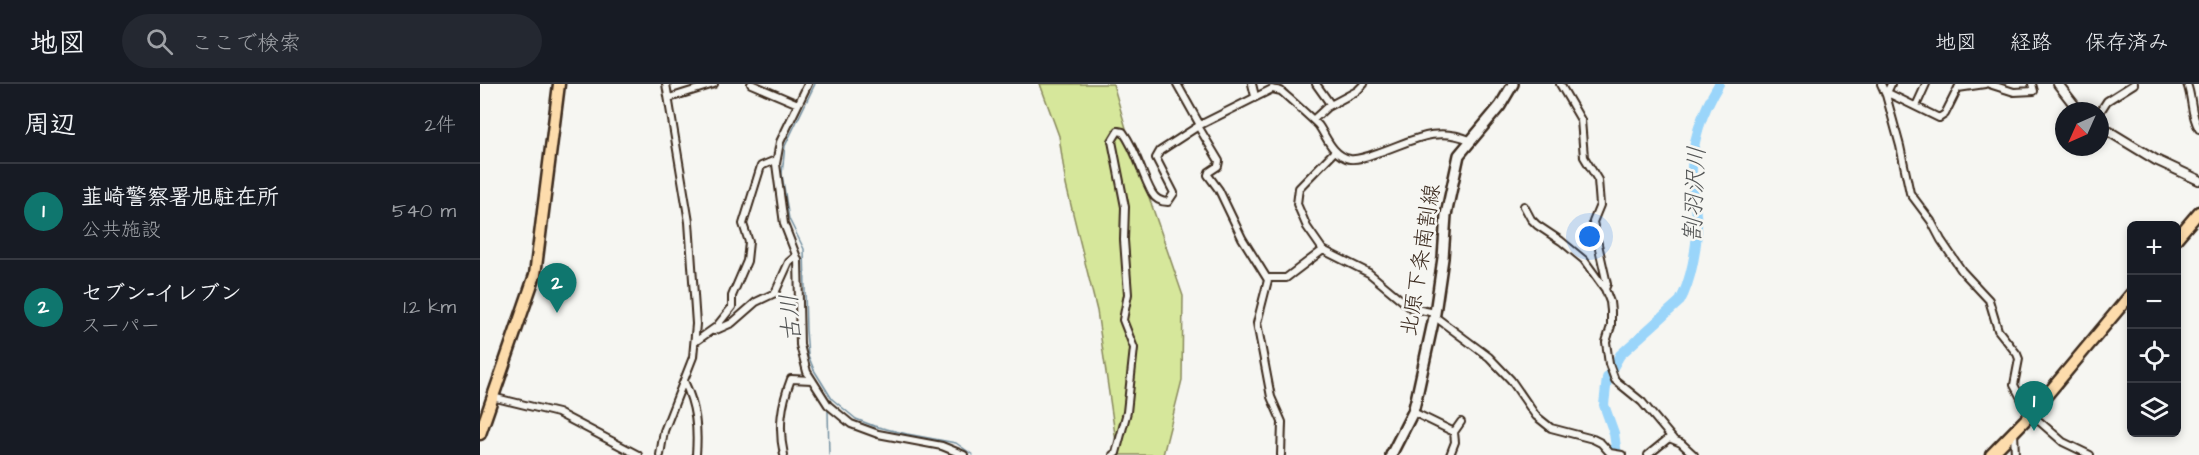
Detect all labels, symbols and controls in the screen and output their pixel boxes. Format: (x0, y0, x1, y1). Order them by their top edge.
search box (122, 14, 542, 68)
text: 地図 (30, 24, 86, 63)
icon: search (143, 25, 176, 58)
text: ここで検索 (191, 28, 301, 59)
text: 地図 (1935, 28, 1977, 57)
text: 経路 (2010, 28, 2052, 57)
text: 保存済み (2085, 28, 2169, 57)
north arrow (2055, 102, 2109, 156)
text: 周辺 (24, 107, 76, 143)
text: 2件 (425, 111, 456, 139)
water label: 割羽沢川 (1676, 145, 1714, 243)
text: 韮崎警察署旭駐在所 (81, 182, 279, 213)
street label: 北原下条南割線 (1394, 182, 1448, 338)
text: 1 (42, 197, 45, 225)
text: 540 m (392, 197, 456, 225)
text: 公共施設 (81, 216, 161, 244)
map controls (2127, 221, 2181, 437)
button: + (2127, 221, 2181, 275)
your location (1575, 222, 1604, 251)
pin: 2 (538, 264, 577, 313)
button: − (2127, 275, 2181, 329)
text: セブン-イレブン (81, 278, 242, 309)
text: 2 (38, 293, 49, 321)
text: 1.2 km (403, 293, 456, 321)
water label: 古川 (772, 293, 810, 343)
text: スーパー (81, 312, 160, 340)
button: locate (2127, 329, 2181, 383)
pin: 1 (2014, 382, 2054, 431)
button: layers (2127, 383, 2181, 437)

